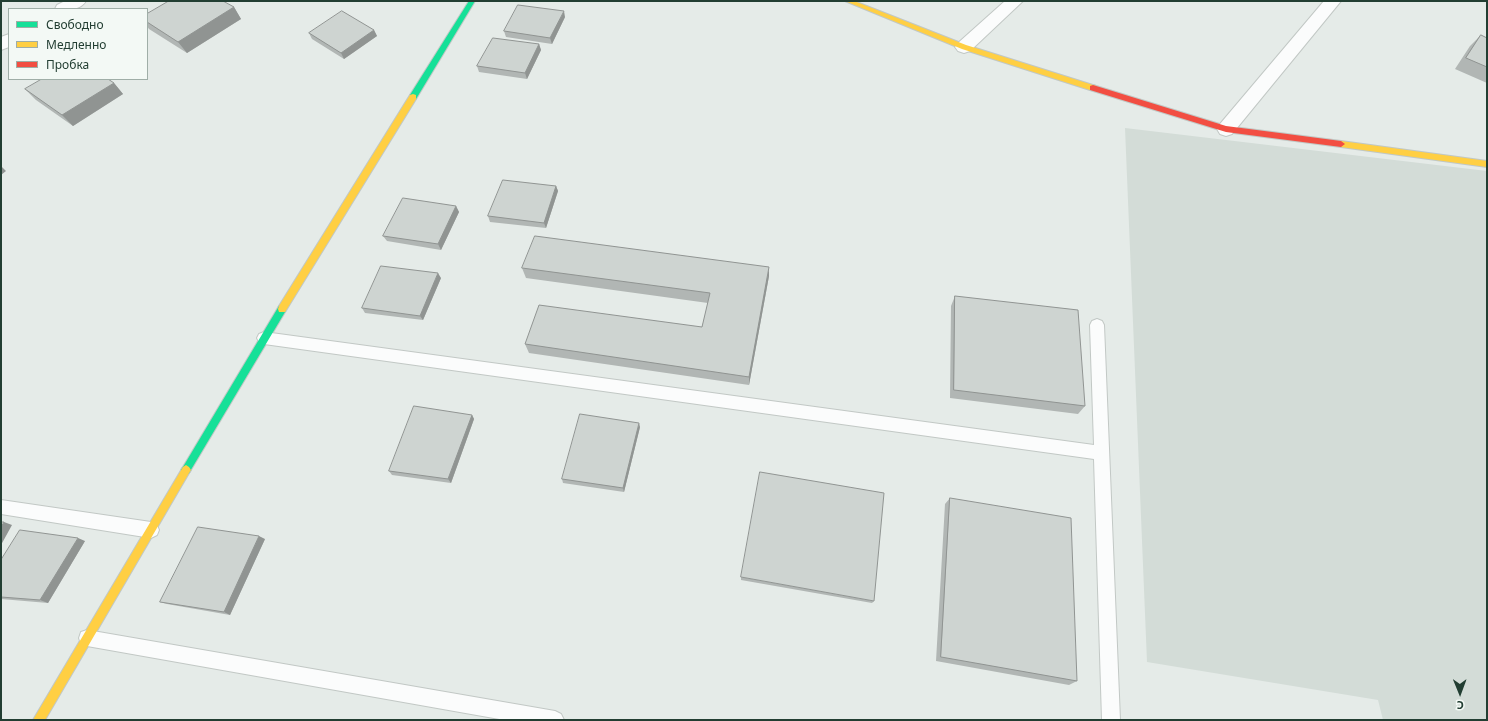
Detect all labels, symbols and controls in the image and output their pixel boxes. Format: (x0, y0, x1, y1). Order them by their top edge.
legend (8, 8, 148, 80)
text: Свободно (46, 16, 104, 33)
text: Медленно (46, 36, 106, 53)
text: Пробка (46, 56, 89, 73)
north arrow (1440, 673, 1480, 713)
text: С (1457, 698, 1464, 713)

